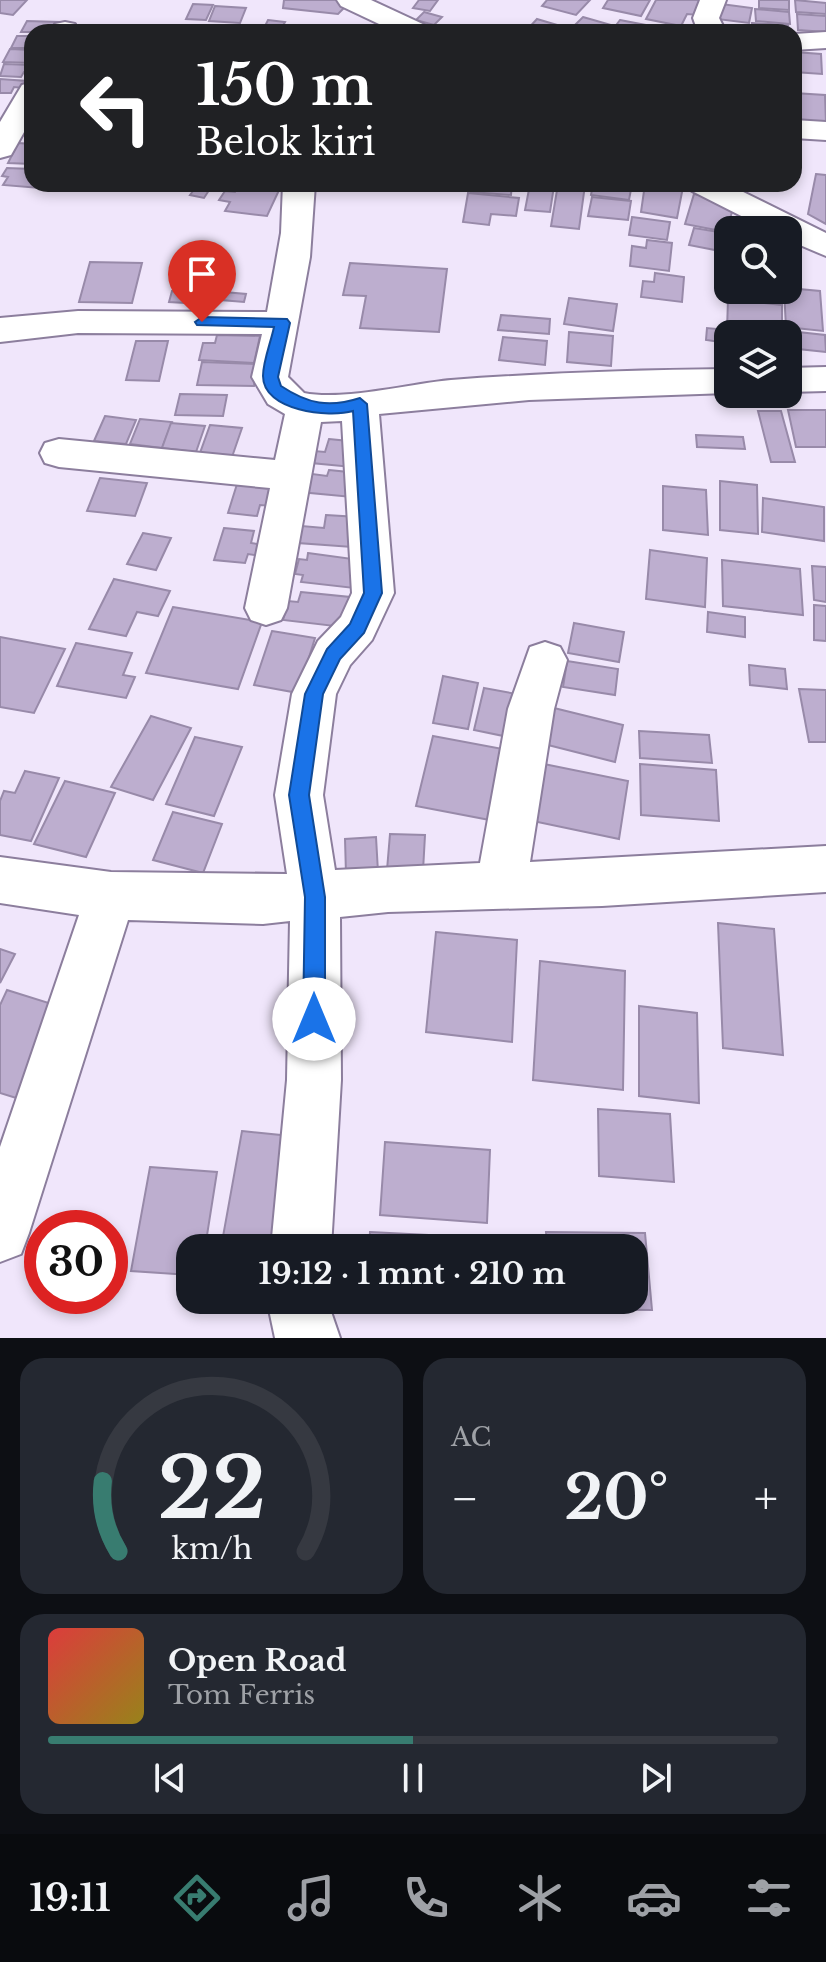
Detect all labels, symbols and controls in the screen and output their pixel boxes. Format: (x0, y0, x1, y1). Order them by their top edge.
text: 150 m (196, 51, 373, 120)
icon: left (64, 56, 168, 160)
text: Belok kiri (196, 120, 375, 165)
map controls (714, 216, 802, 408)
button: search (714, 216, 802, 304)
pin (168, 240, 236, 322)
icon: arrive (180, 252, 224, 296)
button: layers (714, 320, 802, 408)
position arrow (272, 977, 356, 1061)
speed limit sign: 30 (24, 1210, 128, 1314)
text: 19:12 · 1 mnt · 210 m (258, 1255, 566, 1292)
text: AC (451, 1421, 491, 1453)
text: 22 (157, 1437, 266, 1540)
text: 20° (564, 1461, 669, 1535)
text: − (451, 1471, 479, 1526)
text: + (754, 1471, 778, 1526)
text: km/h (171, 1531, 252, 1567)
text: Open Road (168, 1642, 347, 1679)
text: Tom Ferris (168, 1679, 315, 1711)
icon: previous (148, 1756, 192, 1800)
icon: pause (391, 1756, 435, 1800)
icon: next (634, 1756, 678, 1800)
icon: directions (169, 1870, 225, 1926)
icon: music (283, 1870, 339, 1926)
icon: phone (398, 1870, 454, 1926)
icon: climate (512, 1870, 568, 1926)
icon: car (626, 1870, 682, 1926)
icon: filters (741, 1870, 797, 1926)
text: 19:11 (29, 1876, 111, 1921)

